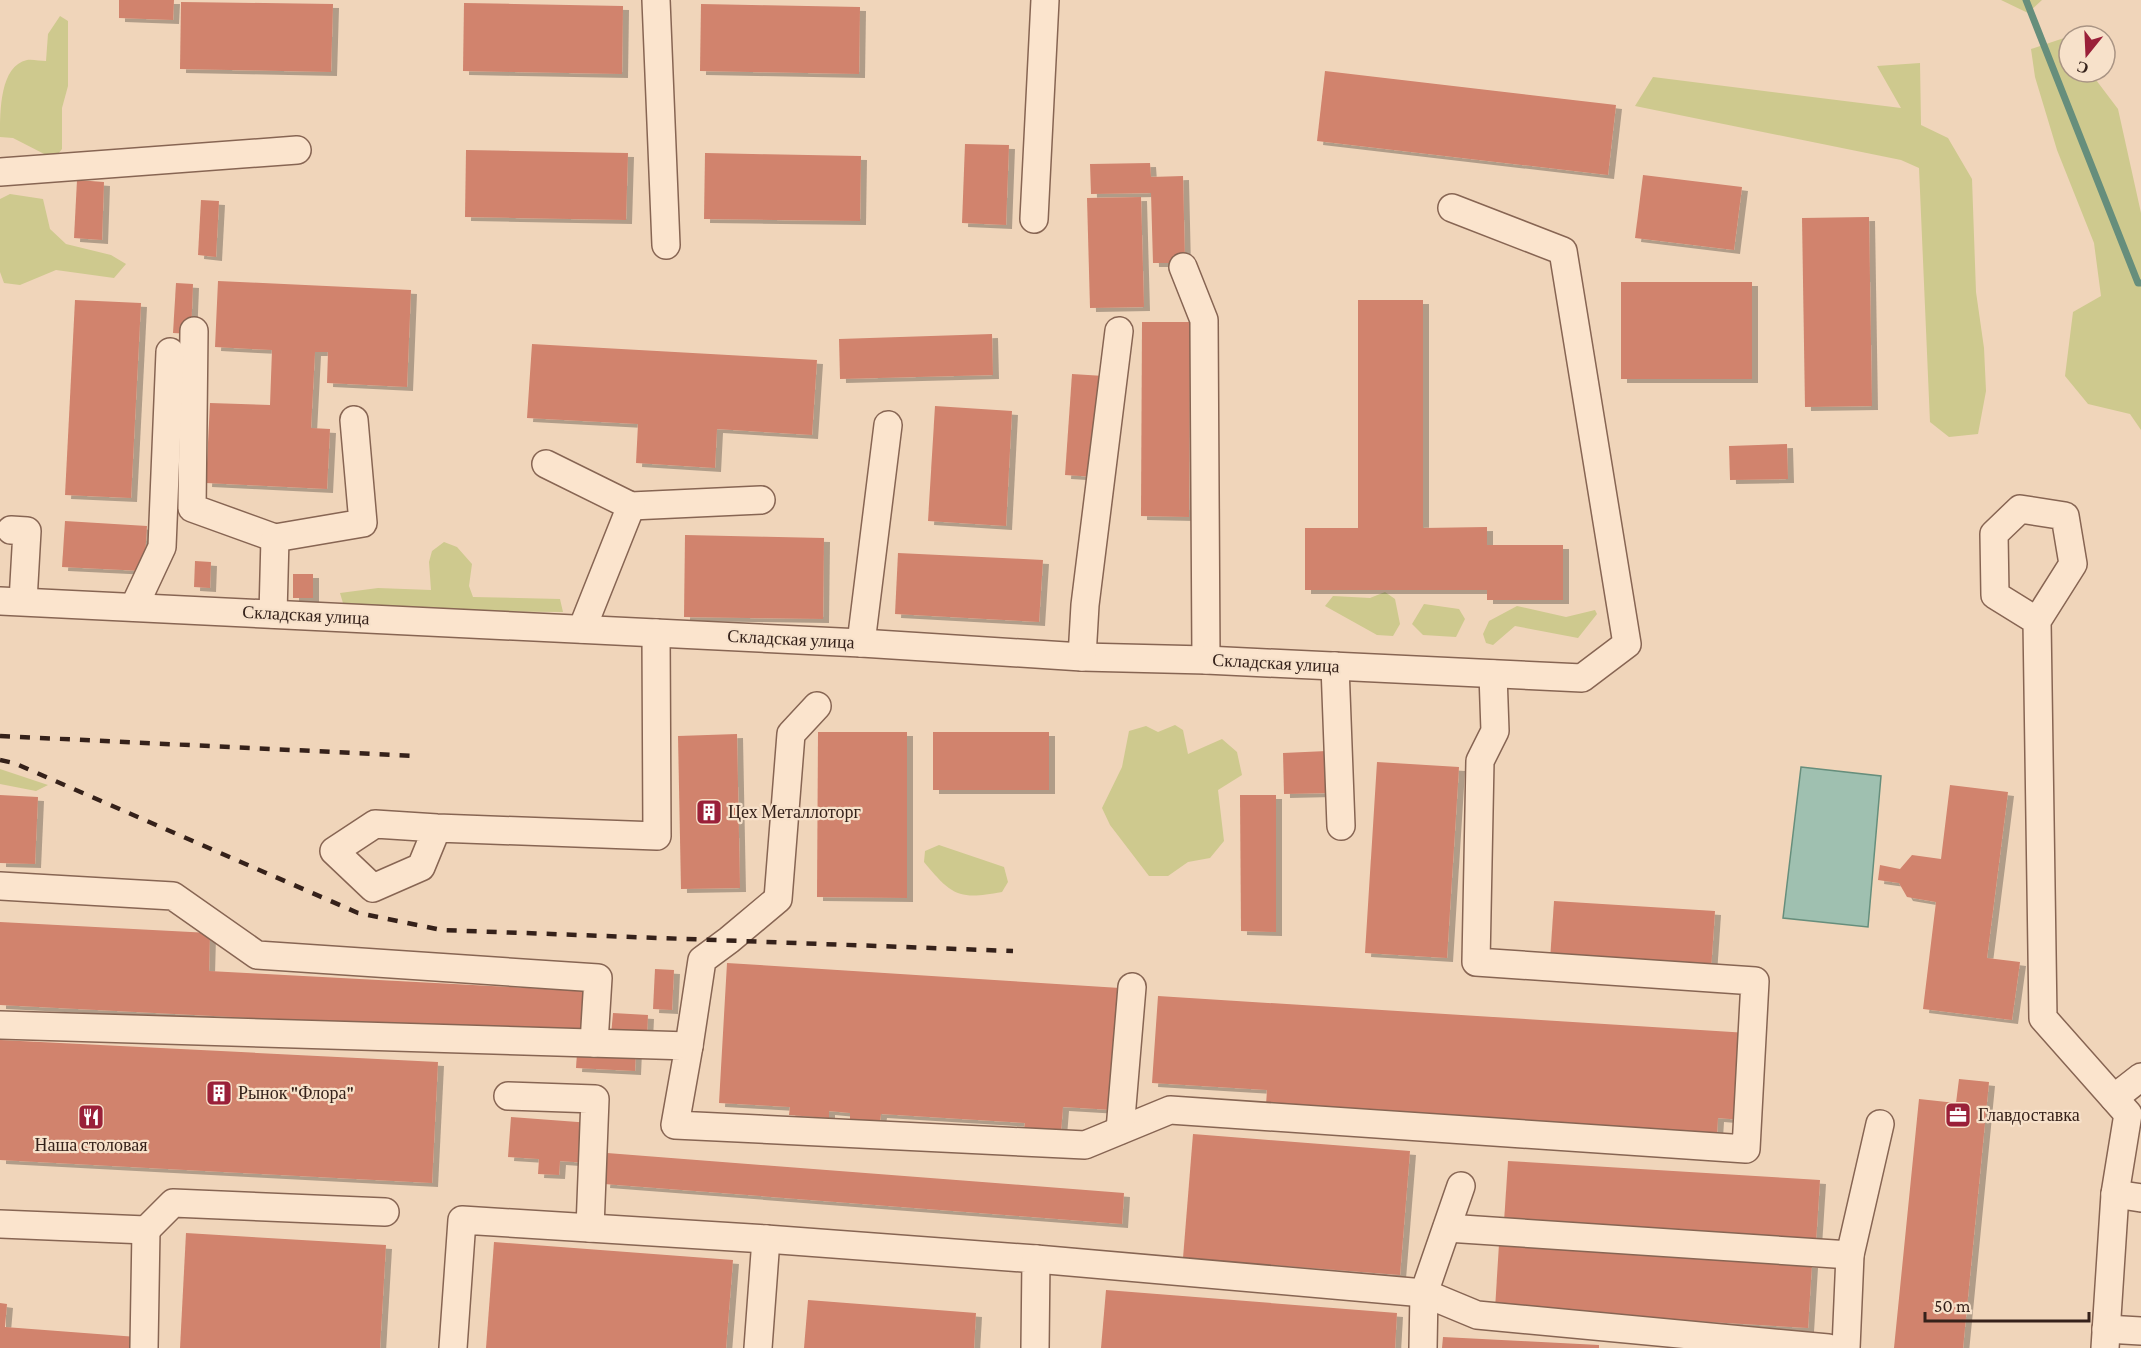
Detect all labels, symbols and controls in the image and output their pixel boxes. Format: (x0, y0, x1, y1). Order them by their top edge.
north arrow (2057, 24, 2117, 84)
text: С (2074, 58, 2091, 78)
street label: Складская улица (242, 602, 370, 628)
street label: Складская улица (727, 626, 855, 652)
street label: Складская улица (1212, 650, 1340, 676)
building icon: Цех Металлоторг (694, 797, 724, 827)
place label: Цех Металлоторг (728, 802, 861, 822)
building icon: Рынок "Флора" (204, 1078, 234, 1108)
place label: Рынок "Флора" (238, 1083, 354, 1103)
office icon: Главдоставка (1943, 1100, 1973, 1130)
restaurant icon: Наша столовая (76, 1102, 106, 1132)
place label: Главдоставка (1978, 1105, 2080, 1125)
place label: Наша столовая (34, 1135, 148, 1155)
scale bar (1925, 1285, 2088, 1323)
text: 50 m (1934, 1296, 1971, 1316)

